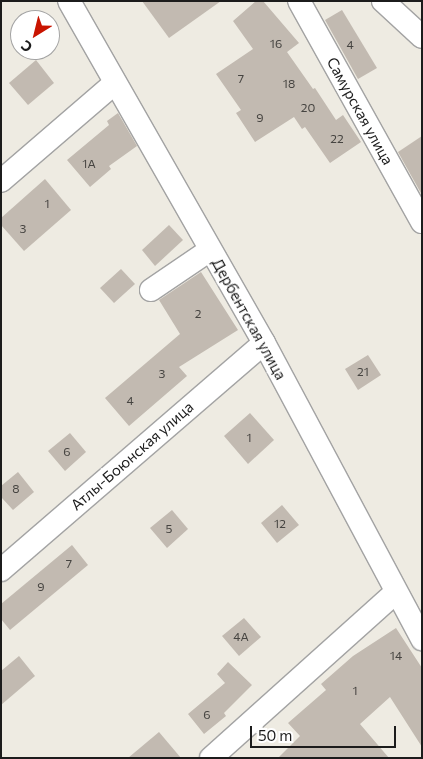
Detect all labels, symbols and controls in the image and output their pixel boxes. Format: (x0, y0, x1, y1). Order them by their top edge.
north arrow (10, 10, 60, 60)
text: С (18, 37, 35, 56)
house number: 16 (270, 37, 282, 51)
house number: 4 (346, 38, 354, 52)
street label: Самурская улица (323, 54, 397, 168)
house number: 7 (238, 72, 244, 86)
house number: 18 (283, 77, 295, 91)
house number: 20 (301, 101, 315, 115)
house number: 9 (256, 111, 264, 125)
house number: 22 (330, 132, 344, 146)
house number: 1А (82, 157, 96, 171)
house number: 1 (44, 197, 50, 211)
house number: 3 (20, 222, 26, 236)
street label: Дербентская улица (208, 255, 290, 383)
house number: 2 (195, 307, 201, 321)
house number: 21 (357, 365, 369, 379)
house number: 3 (159, 367, 165, 381)
house number: 4 (126, 394, 134, 408)
street label: Атлы-Боюнская улица (67, 398, 197, 514)
house number: 1 (246, 431, 252, 445)
house number: 6 (63, 445, 71, 459)
house number: 8 (12, 482, 20, 496)
house number: 12 (274, 517, 286, 531)
house number: 5 (166, 522, 172, 536)
house number: 7 (66, 557, 72, 571)
house number: 9 (37, 580, 45, 594)
house number: 4А (233, 630, 249, 644)
house number: 14 (390, 649, 402, 663)
house number: 1 (352, 684, 358, 698)
house number: 6 (203, 708, 211, 722)
scale bar (253, 716, 399, 748)
text: 50 m (258, 726, 292, 744)

